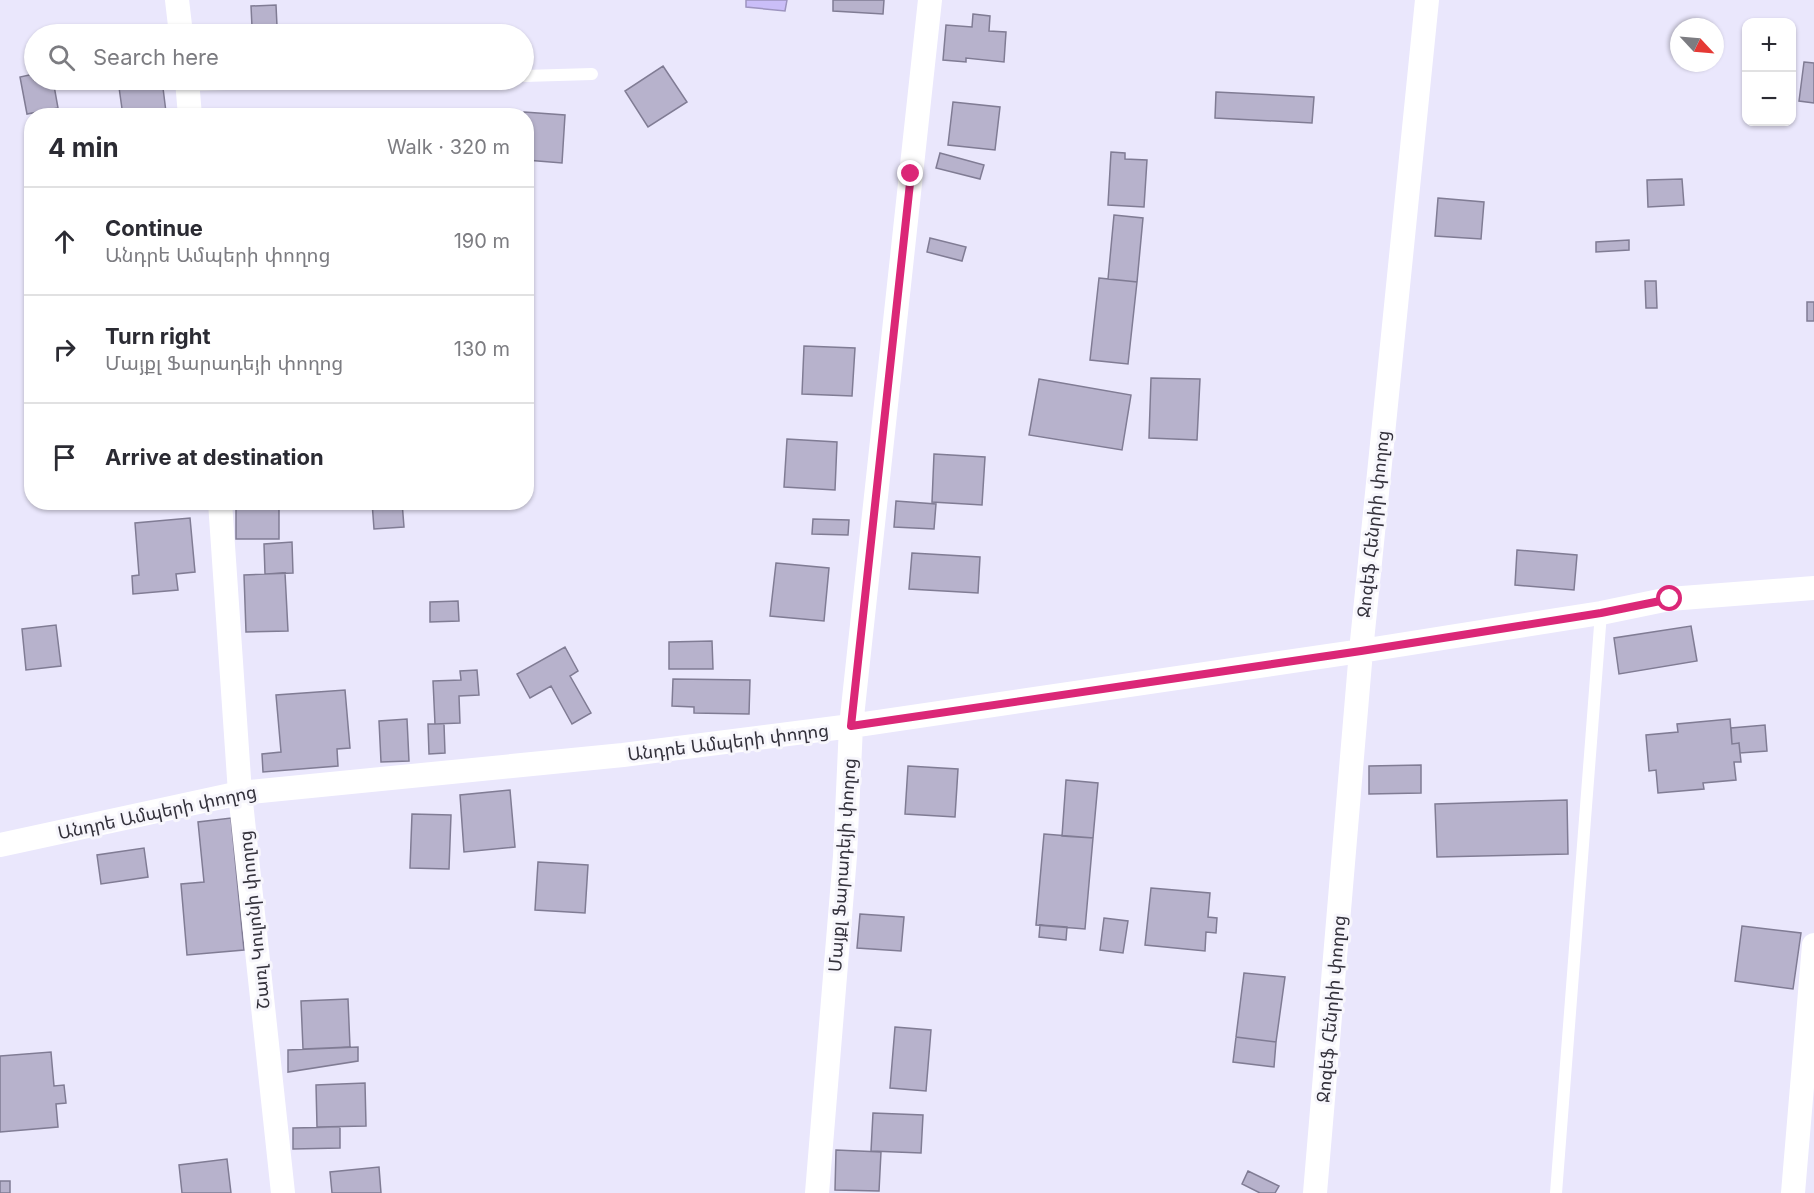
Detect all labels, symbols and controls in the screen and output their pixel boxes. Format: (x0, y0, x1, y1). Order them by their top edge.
north arrow (1670, 18, 1724, 72)
map controls (1742, 18, 1796, 126)
button: + (1742, 18, 1796, 72)
search box (24, 24, 534, 90)
icon: search (45, 41, 78, 74)
text: Search here (93, 44, 219, 70)
button: − (1742, 72, 1796, 126)
text: 4 min (48, 132, 119, 163)
text: Walk · 320 m (387, 135, 510, 159)
route end (897, 160, 923, 186)
text: Continue (105, 215, 203, 241)
icon: ahead (48, 225, 81, 258)
text: 190 m (454, 229, 510, 253)
text: Անդրե Ամպերի փողոց (105, 243, 330, 267)
text: Turn right (105, 323, 211, 349)
icon: right (48, 333, 81, 366)
text: 130 m (454, 337, 510, 361)
text: Մայքլ Ֆարադեյի փողոց (105, 351, 343, 375)
street label: Ջոզեֆ Հենրիի փողոց (1353, 429, 1393, 619)
icon: arrive (48, 441, 81, 474)
text: Arrive at destination (105, 444, 324, 470)
route start (1656, 585, 1682, 611)
street label: Անդրե Ամպերի փողոց (626, 719, 830, 765)
street label: Մայքլ Ֆարադեյի փողոց (824, 757, 860, 973)
street label: Անդրե Ամպերի փողոց (56, 781, 258, 843)
street label: Շառլ Կուլոնի փողոց (234, 830, 274, 1010)
street label: Ջոզեֆ Հենրիի փողոց (1312, 914, 1350, 1104)

